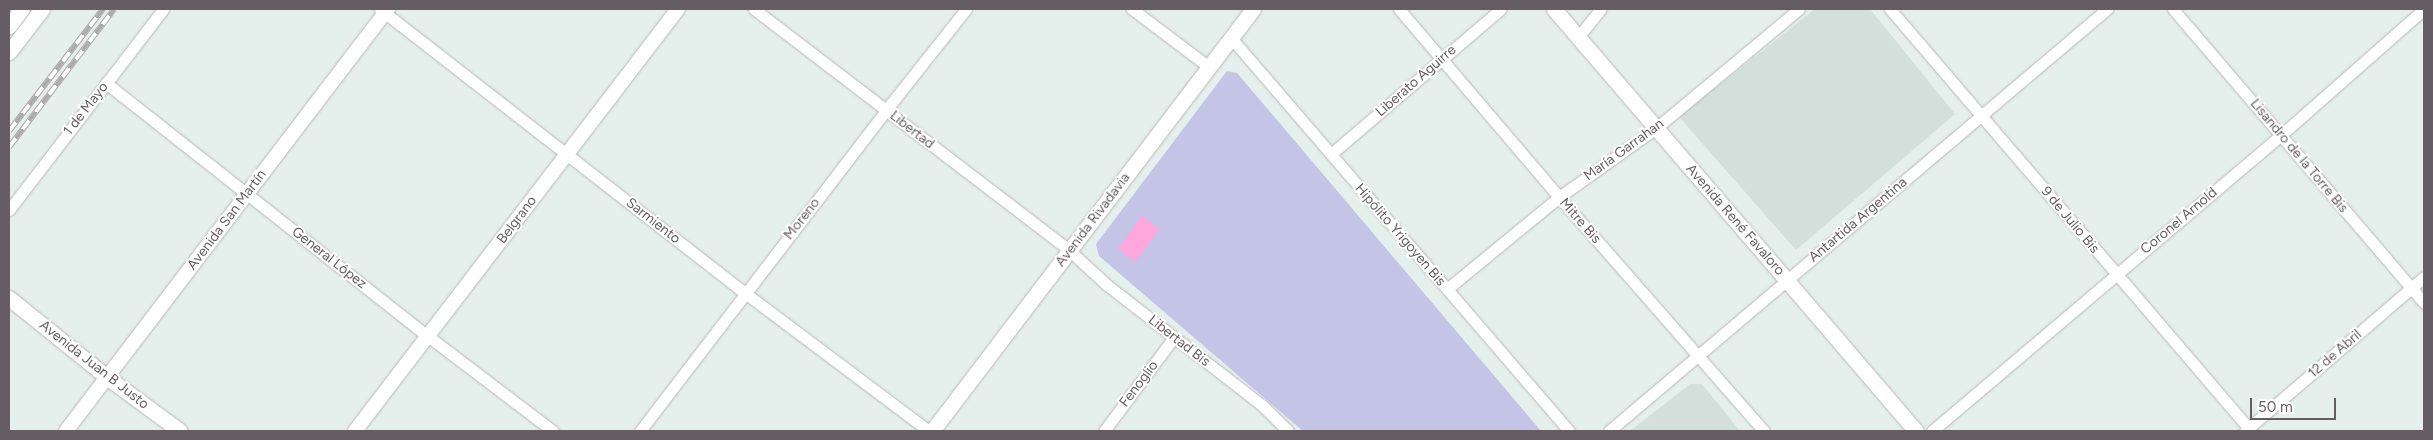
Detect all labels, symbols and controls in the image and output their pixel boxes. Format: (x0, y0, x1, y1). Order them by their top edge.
street label: Liberato Aguirre (1372, 42, 1460, 120)
street label: 1 de Mayo (60, 79, 112, 139)
street label: Lisandro de la Torre Bis (2246, 96, 2352, 216)
street label: Libertad (886, 107, 938, 153)
street label: María Garrahan (1581, 115, 1667, 185)
street label: Avenida René Favaloro (1682, 161, 1788, 279)
street label: Avenida San Martín (184, 167, 270, 273)
street label: Avenida Rivadavia (1052, 170, 1134, 270)
street label: Antartida Argentina (1805, 174, 1911, 266)
street label: Hipólito Yrigoyen Bis (1351, 180, 1449, 290)
street label: 9 de Julio Bis (2037, 183, 2103, 257)
street label: Coronel Arnold (2137, 184, 2221, 258)
street label: Belgrano (494, 193, 540, 247)
street label: Sarmiento (622, 195, 684, 247)
street label: Moreno (781, 195, 823, 243)
street label: Mitre Bis (1556, 195, 1604, 247)
street label: General López (288, 224, 370, 292)
street label: Libertad Bis (1145, 312, 1213, 370)
street label: Avenida Juan B Justo (36, 317, 152, 413)
street label: 12 de Abril (2305, 326, 2365, 382)
street label: Fenoglio (1116, 357, 1162, 411)
scale bar (2253, 388, 2339, 420)
text: 50 m (2258, 398, 2293, 416)

